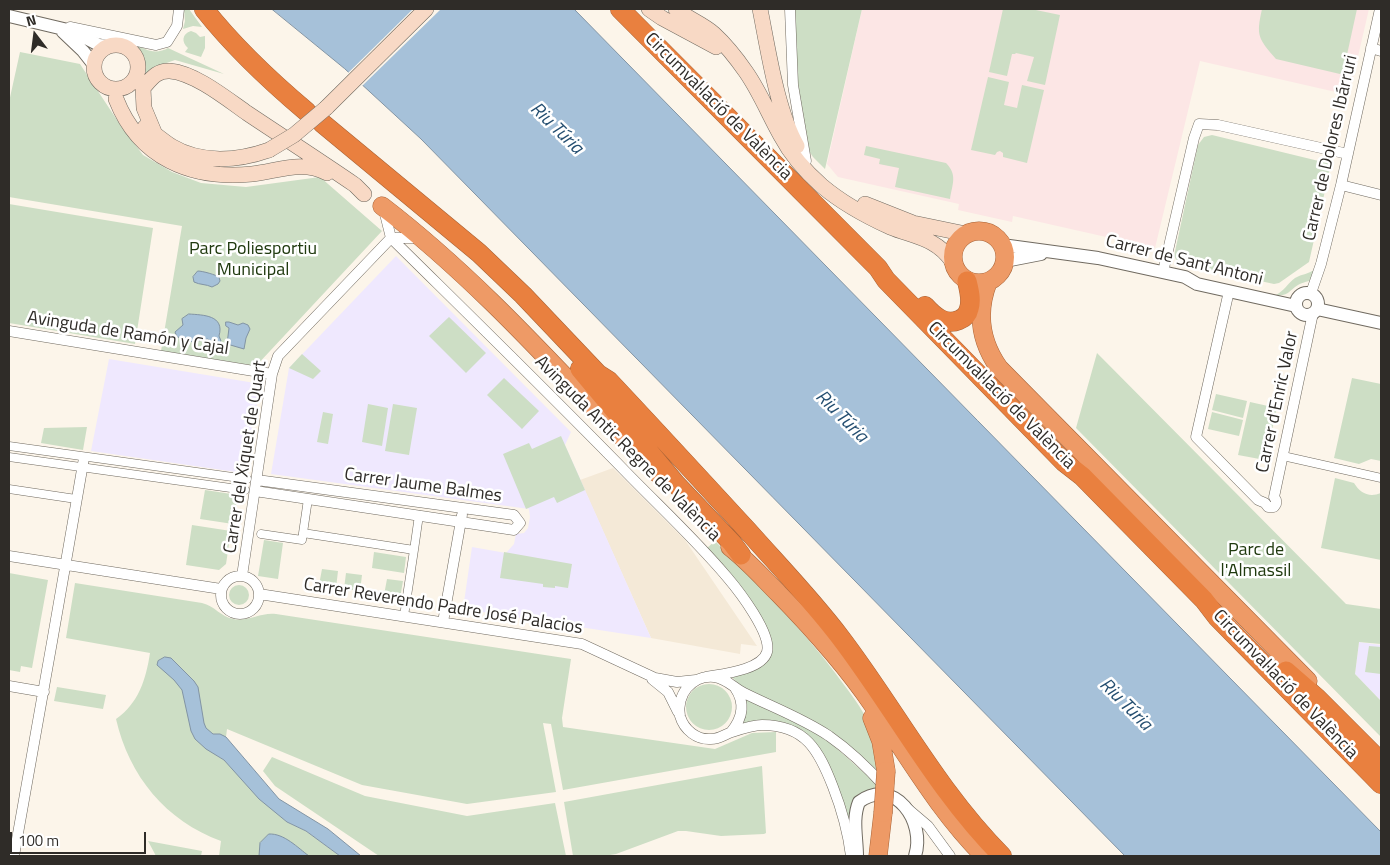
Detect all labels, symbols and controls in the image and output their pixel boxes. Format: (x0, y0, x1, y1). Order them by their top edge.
text: N (24, 9, 38, 31)
north arrow (10, 10, 60, 60)
street label: Circumval·lació de València (640, 29, 796, 185)
street label: Carrer de Dolores Ibárruri (1299, 53, 1363, 243)
water label: Riu Túria (525, 98, 587, 160)
street label: Carrer de Sant Antoni (1103, 231, 1265, 291)
park label: Parc Poliesportiu Municipal (189, 239, 317, 282)
street label: Avinguda de Ramón y Cajal (26, 307, 230, 361)
street label: Circumval·lació de València (923, 318, 1079, 474)
street label: Carrer d'Enric Valor (1252, 329, 1304, 475)
street label: Avinguda Antic Regne de València (530, 352, 724, 546)
street label: Carrer del Xiquet de Quart (220, 359, 272, 555)
water label: Riu Túria (810, 386, 872, 448)
street label: Carrer Jaume Balmes (343, 464, 503, 508)
park label: Parc de l'Almassil (1221, 540, 1291, 582)
street label: Carrer Reverendo Padre José Palacios (302, 574, 584, 640)
street label: Circumval·lació de València (1208, 606, 1362, 764)
water label: Riu Túria (1094, 674, 1156, 736)
scale bar (12, 822, 149, 854)
text: 100 m (18, 829, 59, 852)

